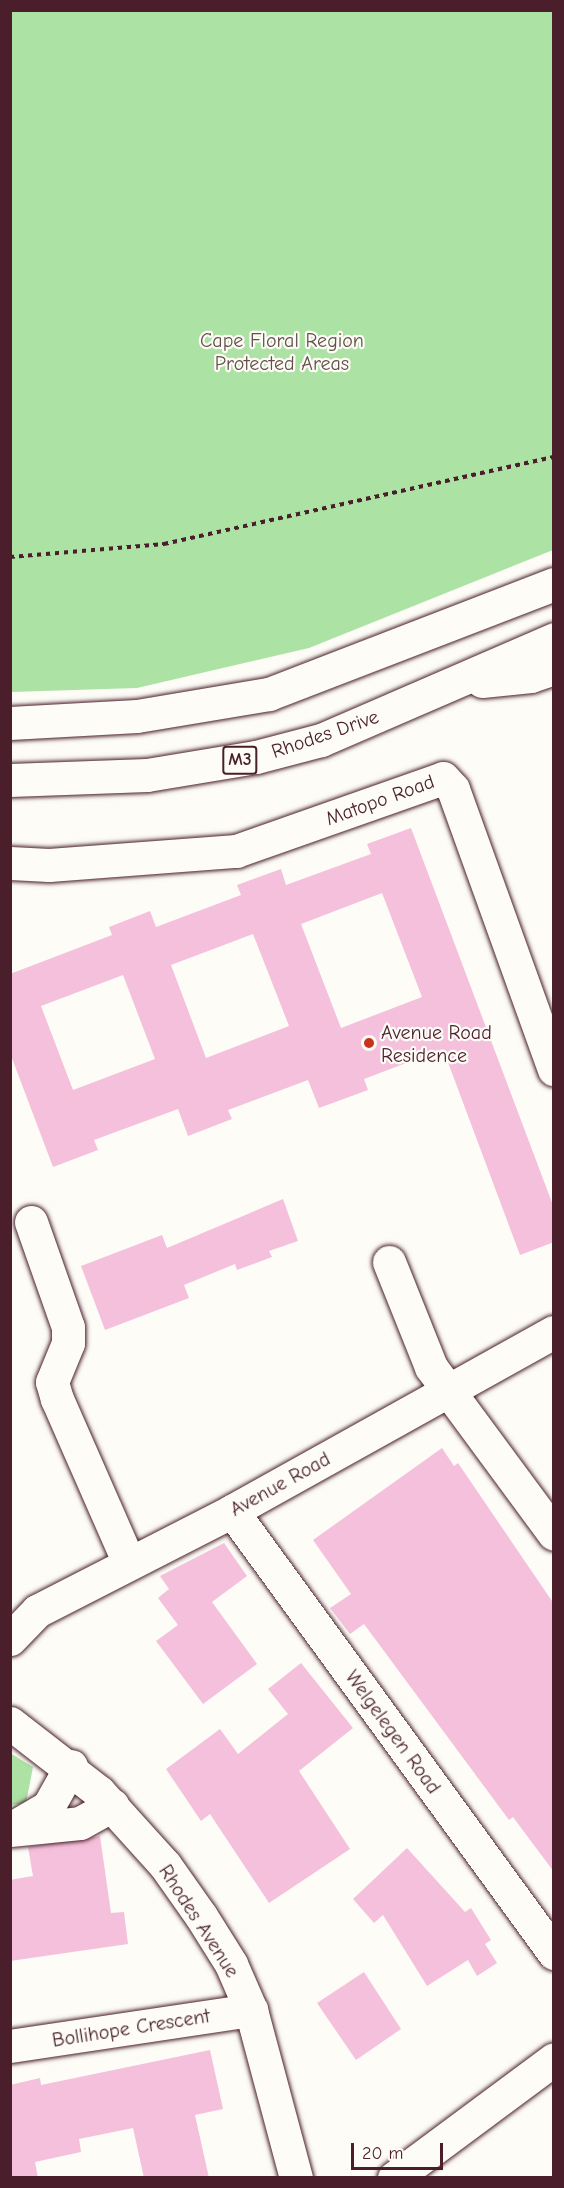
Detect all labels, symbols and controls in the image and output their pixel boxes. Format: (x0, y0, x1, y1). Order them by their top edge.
park label: Cape Floral Region Protected Areas (200, 328, 364, 375)
street label: Rhodes Drive (268, 704, 382, 764)
road number: M3 (222, 745, 258, 775)
street label: Matopo Road (322, 769, 438, 831)
place label: Avenue Road Residence (381, 1020, 492, 1067)
marker: Avenue Road Residence (362, 1036, 376, 1050)
street label: Avenue Road (226, 1447, 334, 1521)
street label: Welgelegen Road (340, 1666, 446, 1798)
street label: Rhodes Avenue (154, 1860, 244, 1982)
street label: Bollihope Crescent (50, 2004, 212, 2052)
scale bar (354, 2131, 446, 2169)
text: 20 m (362, 2143, 403, 2164)

